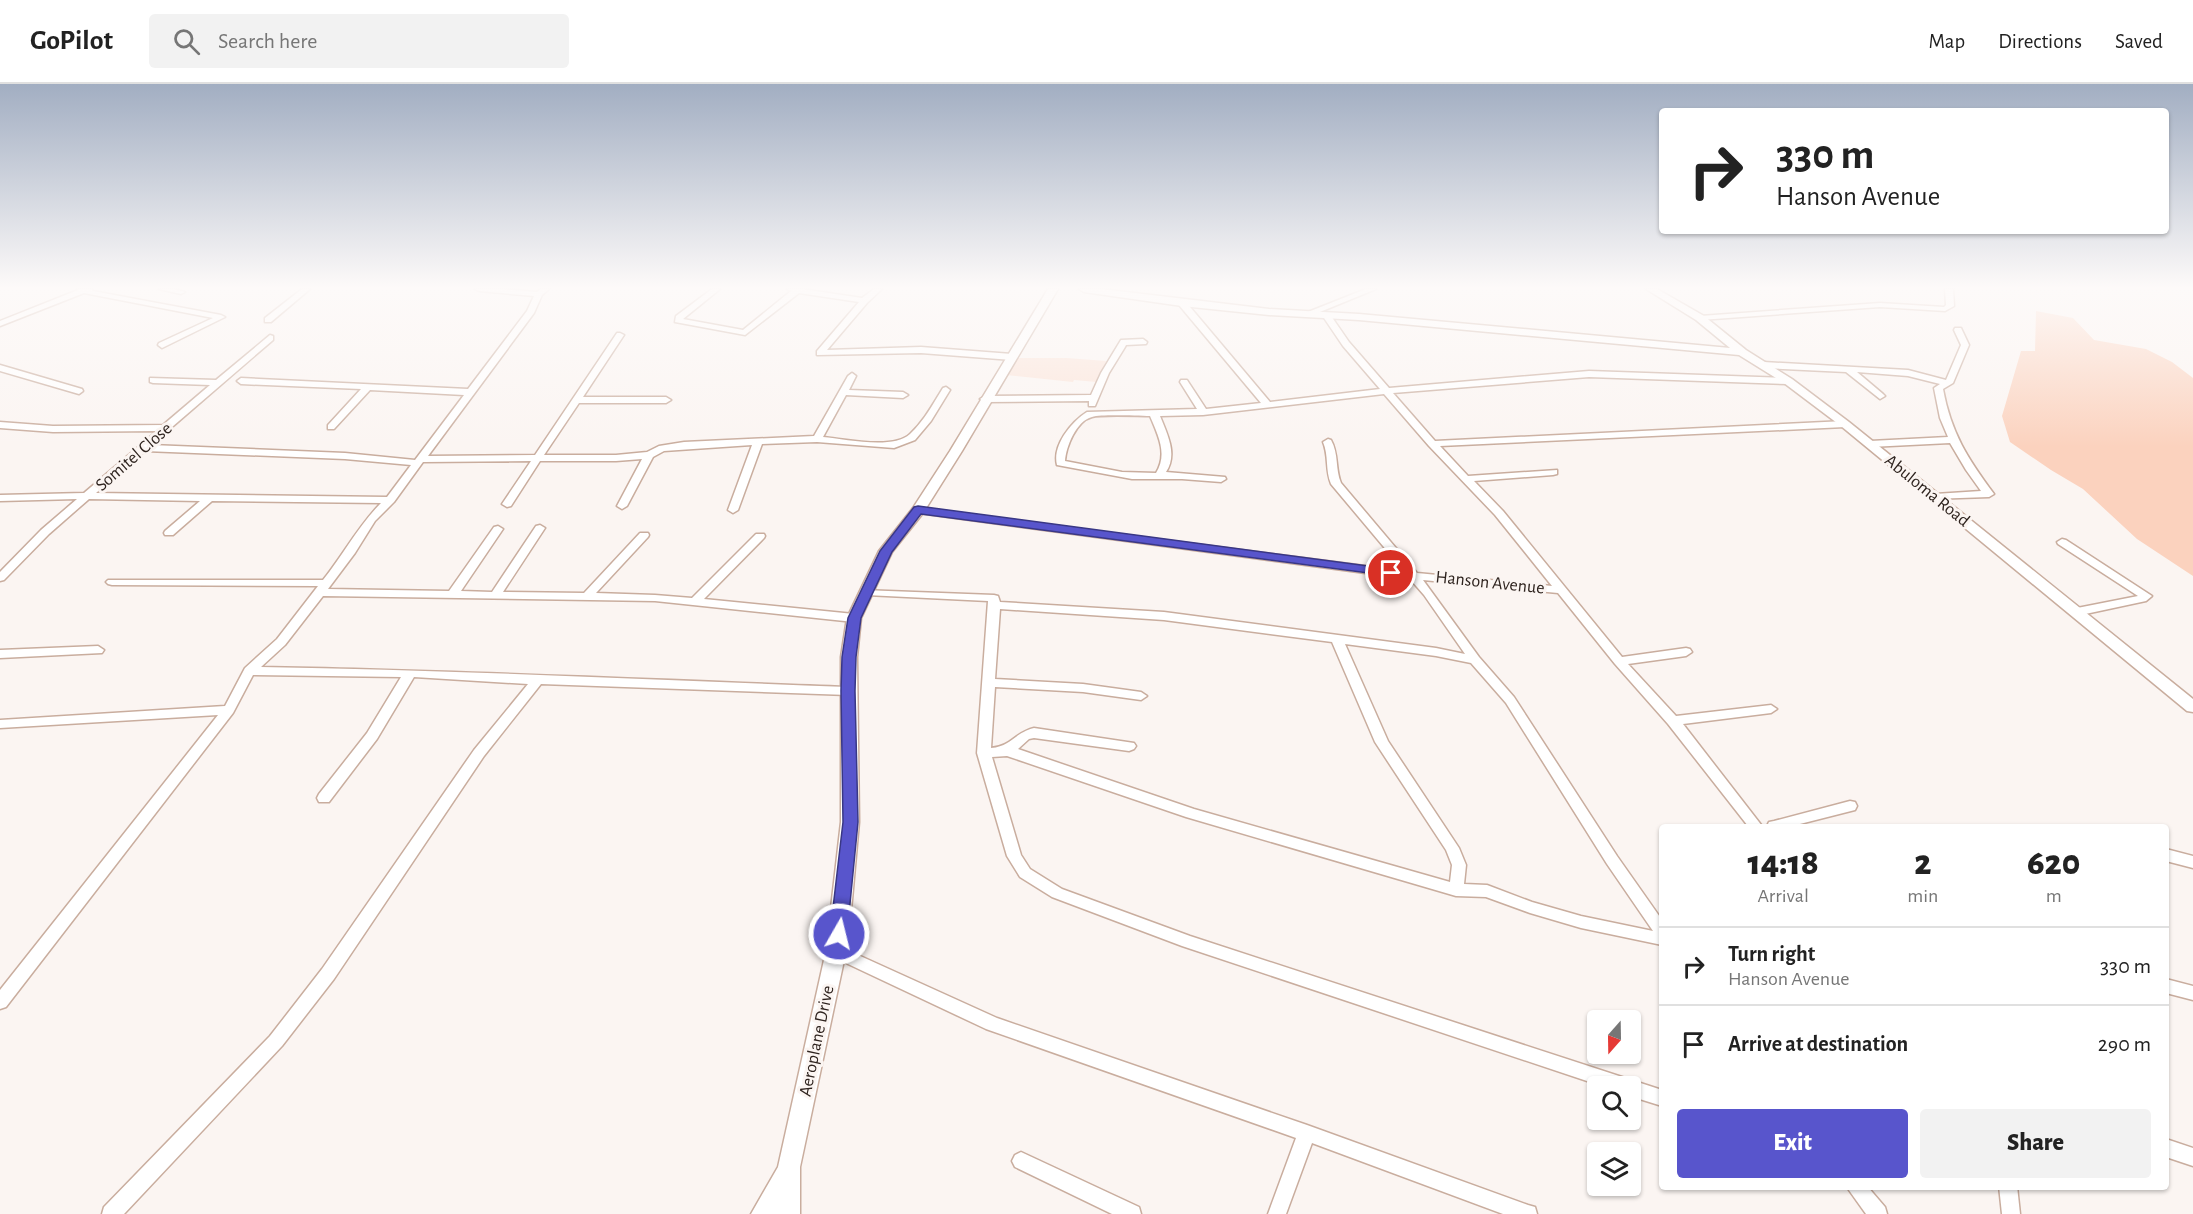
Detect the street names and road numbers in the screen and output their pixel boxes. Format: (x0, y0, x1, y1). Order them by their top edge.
street label: Somitel Close (92, 419, 176, 495)
street label: Abuloma Road (1881, 451, 1973, 531)
street label: Hanson Avenue (1435, 568, 1545, 598)
street label: Aeroplane Drive (796, 984, 838, 1098)

